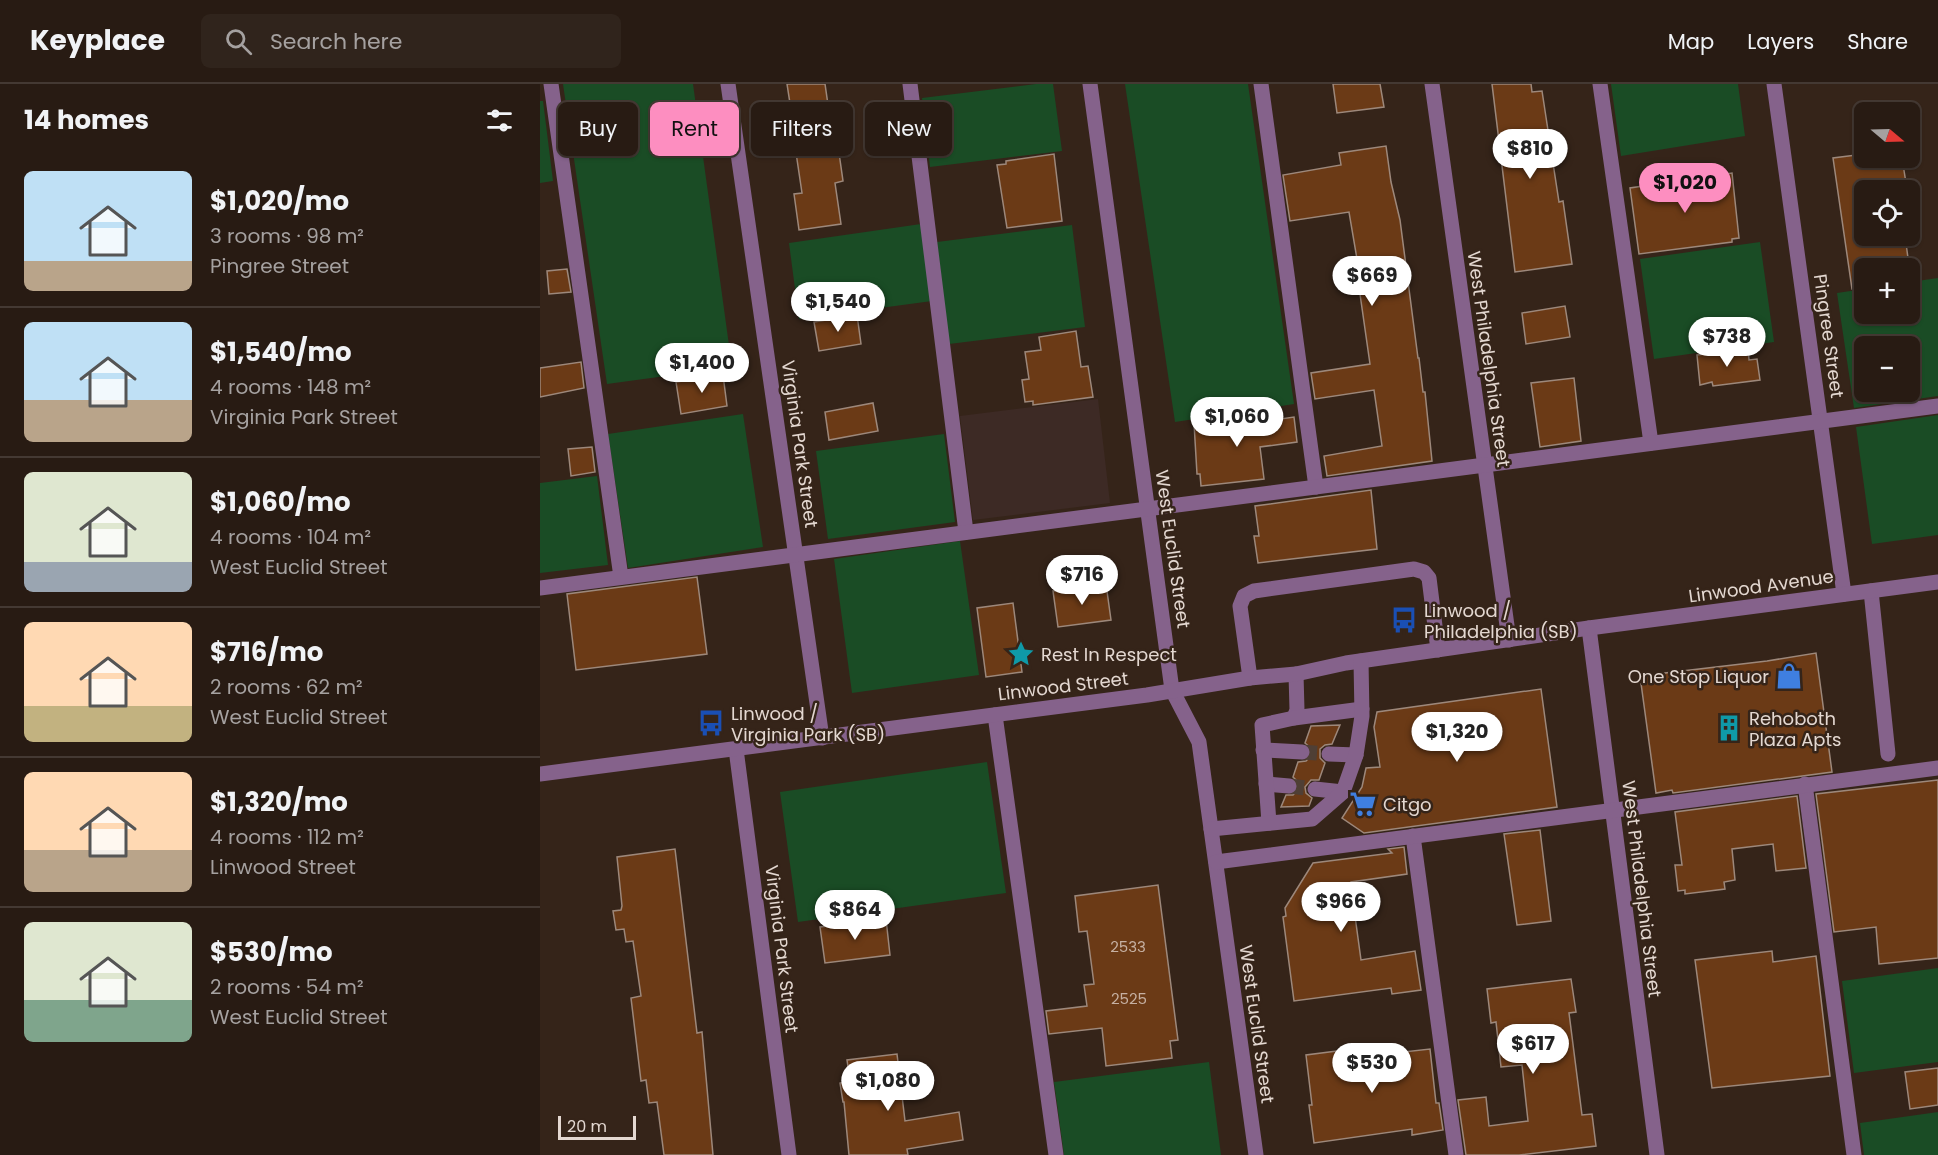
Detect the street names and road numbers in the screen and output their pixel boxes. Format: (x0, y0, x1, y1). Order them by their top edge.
street label: West Philadelphia Street (1461, 249, 1517, 469)
street label: Pingree Street (1808, 272, 1850, 400)
street label: Virginia Park Street (776, 359, 824, 529)
street label: West Euclid Street (1150, 468, 1196, 630)
street label: Linwood Avenue (1687, 563, 1835, 609)
street label: Linwood Street (996, 666, 1130, 706)
street label: West Philadelphia Street (1616, 779, 1668, 999)
street label: Virginia Park Street (759, 864, 805, 1034)
street label: West Euclid Street (1234, 943, 1280, 1105)

